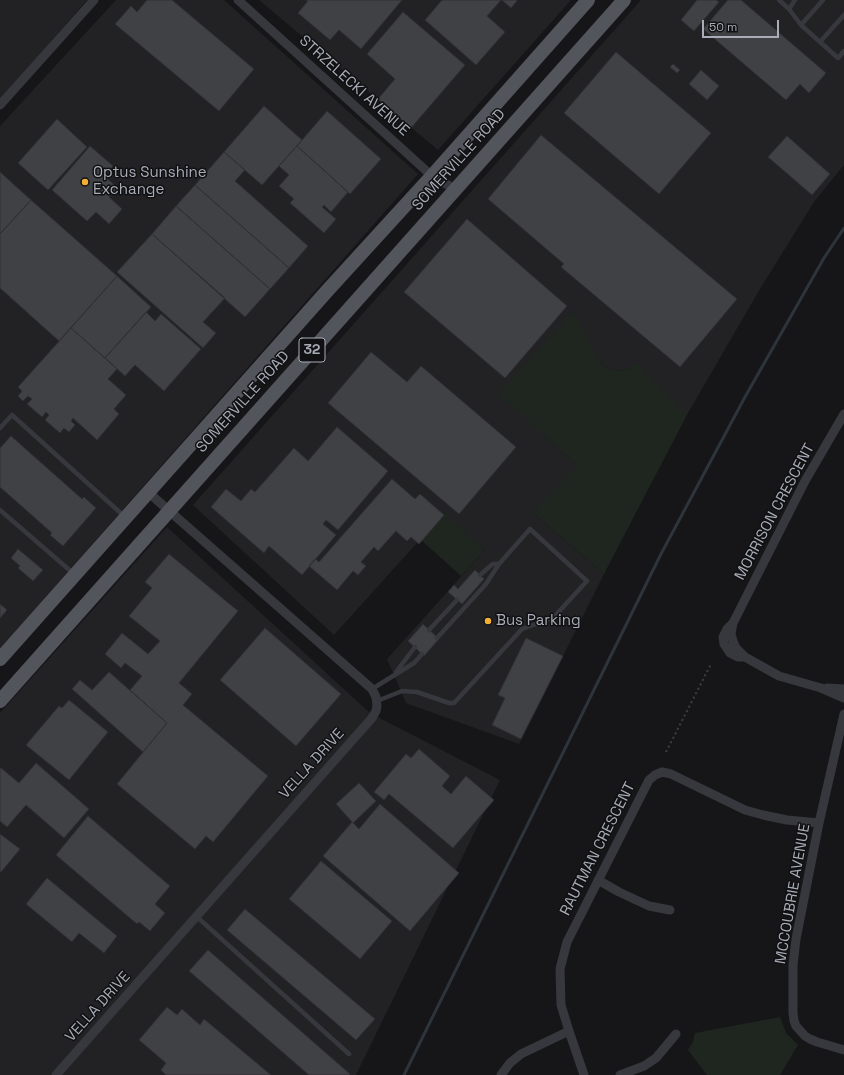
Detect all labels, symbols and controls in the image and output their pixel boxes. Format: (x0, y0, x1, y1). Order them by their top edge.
scale bar (704, 12, 781, 38)
text: 50 m (709, 19, 737, 35)
street label: STRZELECKI AVENUE (295, 32, 413, 140)
street label: SOMERVILLE ROAD (409, 106, 509, 214)
place label: Optus Sunshine Exchange (93, 164, 207, 199)
marker: Optus Sunshine Exchange (80, 177, 90, 187)
road number: 32 (299, 338, 325, 362)
street label: SOMERVILLE ROAD (193, 348, 293, 456)
street label: MORRISON CRESCENT (731, 441, 819, 583)
place label: Bus Parking (496, 612, 581, 630)
marker: Bus Parking (483, 616, 493, 626)
street label: VELLA DRIVE (276, 725, 348, 803)
street label: RAUTMAN CRESCENT (557, 779, 639, 919)
street label: MCCOUBRIE AVENUE (772, 822, 814, 966)
street label: VELLA DRIVE (62, 968, 134, 1046)

